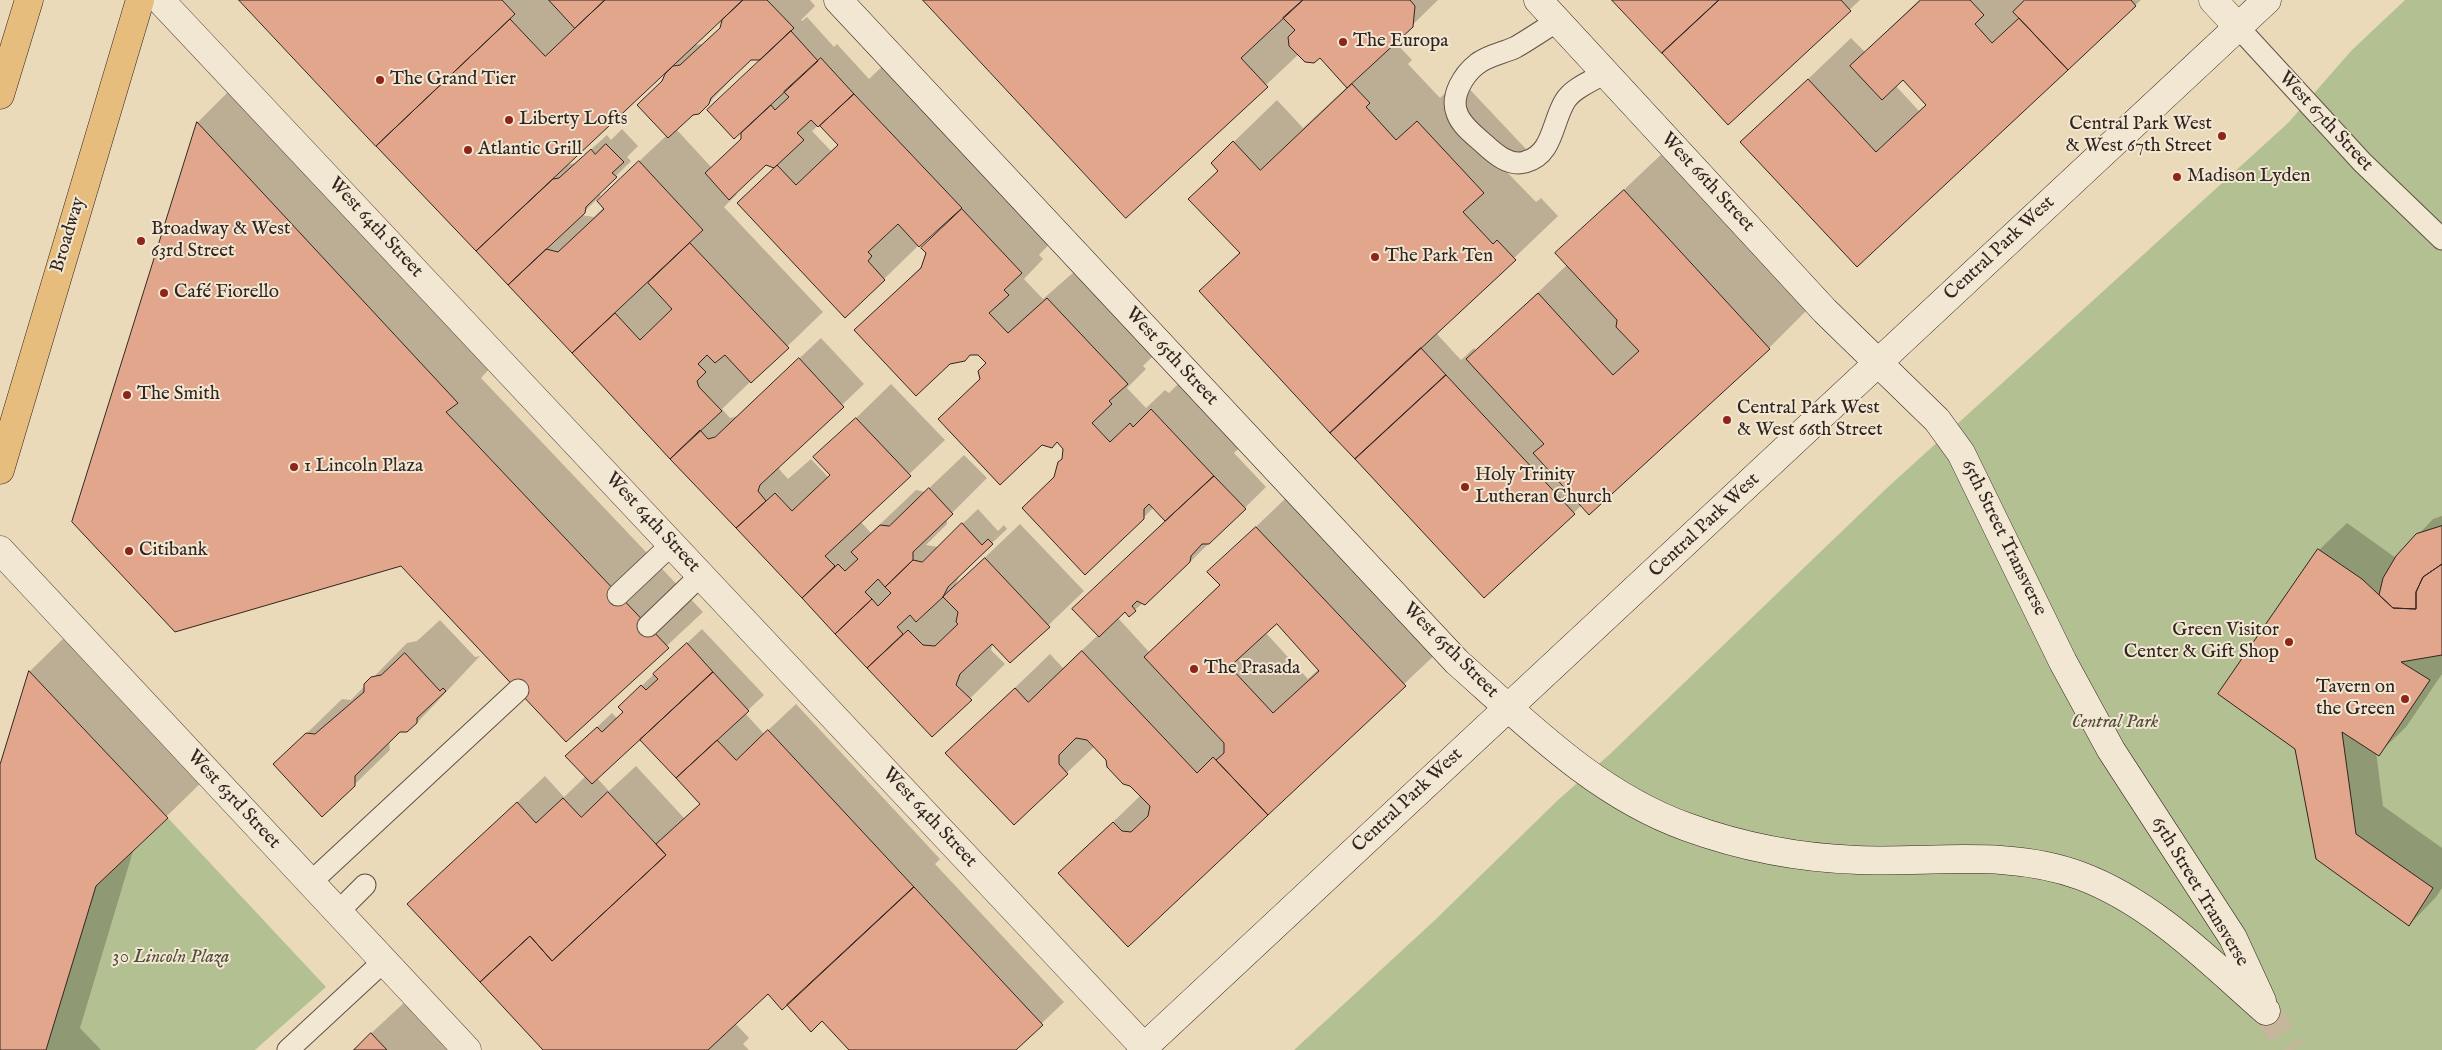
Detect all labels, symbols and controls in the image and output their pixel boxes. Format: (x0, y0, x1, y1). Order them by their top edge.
place label: The Europa (1353, 31, 1449, 53)
marker: The Europa (1337, 36, 1349, 48)
street label: West 67th Street (2273, 67, 2377, 177)
place label: The Grand Tier (390, 69, 516, 91)
marker: The Grand Tier (374, 74, 386, 86)
place label: Liberty Lofts (519, 109, 627, 131)
marker: Liberty Lofts (503, 114, 515, 126)
place label: Central Park West & West 67th Street (2065, 114, 2212, 158)
street label: West 66th Street (1655, 129, 1759, 237)
marker: Central Park West & West 67th Street (2216, 130, 2228, 142)
place label: Atlantic Grill (478, 139, 582, 161)
marker: Atlantic Grill (462, 144, 474, 156)
place label: Madison Lyden (2187, 166, 2310, 188)
marker: Madison Lyden (2171, 171, 2183, 183)
street label: West 64th Street (323, 173, 427, 283)
street label: Central Park West (1940, 192, 2060, 306)
street label: Broadway (47, 194, 91, 276)
place label: Broadway & West 63rd Street (151, 219, 290, 263)
marker: Broadway & West 63rd Street (135, 235, 147, 247)
place label: The Park Ten (1385, 246, 1493, 268)
marker: The Park Ten (1369, 251, 1381, 263)
place label: Café Fiorello (174, 282, 279, 304)
marker: Café Fiorello (158, 287, 170, 299)
street label: West 65th Street (1120, 303, 1222, 411)
place label: The Smith (137, 384, 220, 406)
marker: The Smith (121, 389, 133, 401)
place label: Central Park West & West 66th Street (1737, 398, 1883, 442)
marker: Central Park West & West 66th Street (1721, 414, 1733, 426)
place label: 1 Lincoln Plaza (304, 456, 423, 478)
street label: 65th Street Transverse (1955, 456, 2051, 620)
marker: 1 Lincoln Plaza (288, 461, 300, 473)
place label: Holy Trinity Lutheran Church (1475, 465, 1612, 509)
street label: West 64th Street (600, 468, 704, 578)
street label: Central Park West (1645, 469, 1765, 583)
marker: Holy Trinity Lutheran Church (1459, 481, 1471, 493)
place label: Citibank (139, 540, 208, 562)
marker: Citibank (123, 545, 135, 557)
street label: West 65th Street (1397, 598, 1503, 704)
place label: Green Visitor Center & Gift Shop (2124, 620, 2279, 664)
marker: Green Visitor Center & Gift Shop (2283, 636, 2295, 648)
place label: The Prasada (1204, 658, 1300, 680)
marker: The Prasada (1188, 663, 1200, 675)
place label: Tavern on the Green (2316, 677, 2395, 721)
marker: Tavern on the Green (2399, 693, 2411, 705)
park label: Central Park (2072, 712, 2158, 734)
street label: Central Park West (1348, 744, 1468, 858)
street label: West 63rd Street (181, 746, 285, 854)
street label: West 64th Street (877, 763, 981, 873)
street label: 65th Street Transverse (2145, 813, 2253, 971)
park label: 30 Lincoln Plaza (113, 947, 229, 969)

